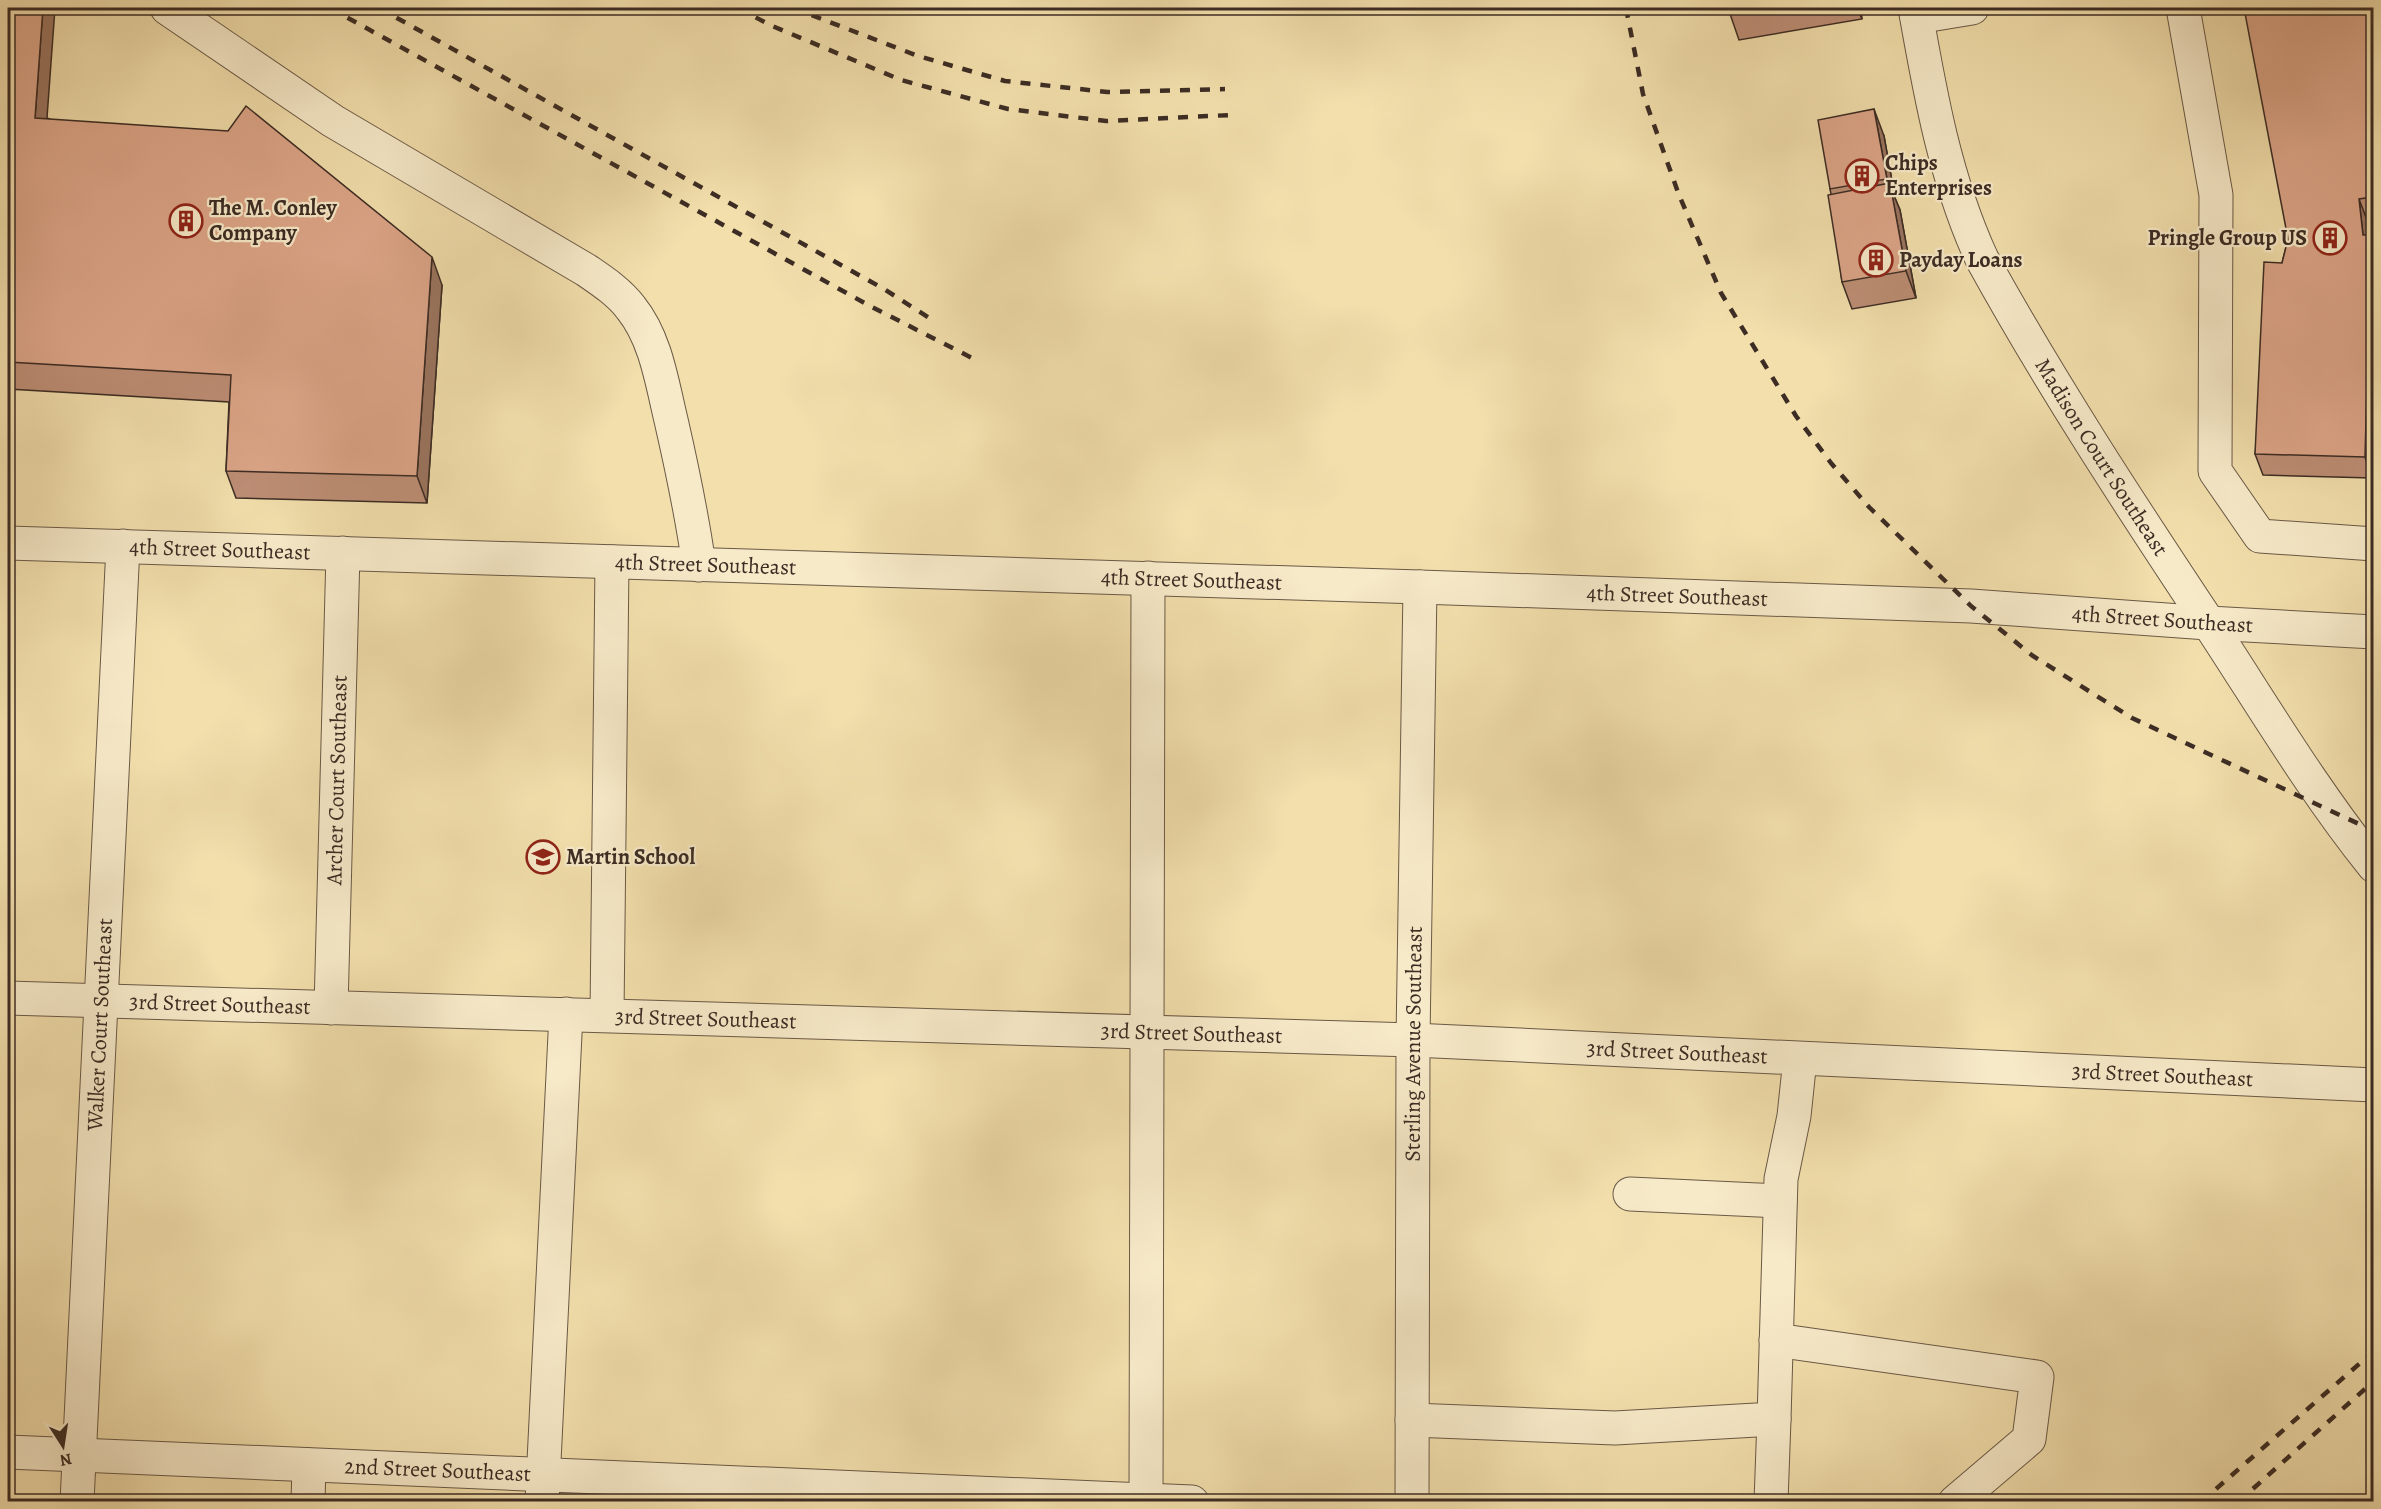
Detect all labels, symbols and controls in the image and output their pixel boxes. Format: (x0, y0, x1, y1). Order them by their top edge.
place label: Chips Enterprises (1885, 148, 1992, 203)
building icon: Chips Enterprises (1844, 158, 1880, 194)
place label: The M. Conley Company (209, 193, 337, 248)
building icon: The M. Conley Company (168, 203, 204, 239)
building icon: Pringle Group US (2312, 220, 2348, 256)
place label: Pringle Group US (2147, 223, 2307, 253)
building icon: Payday Loans (1858, 242, 1894, 278)
place label: Payday Loans (1899, 245, 2023, 275)
street label: Madison Court Southeast (2028, 353, 2175, 562)
street label: 4th Street Southeast (129, 532, 311, 567)
street label: 4th Street Southeast (615, 547, 797, 583)
street label: 4th Street Southeast (1100, 562, 1282, 598)
street label: 4th Street Southeast (1586, 578, 1768, 614)
street label: 4th Street Southeast (2071, 598, 2254, 640)
street label: Archer Court Southeast (319, 675, 355, 886)
school or university icon: Martin School (525, 839, 561, 875)
place label: Martin School (566, 842, 695, 872)
street label: Walker Court Southeast (80, 917, 120, 1133)
street label: Sterling Avenue Southeast (1398, 926, 1430, 1162)
street label: 3rd Street Southeast (129, 987, 311, 1022)
street label: 3rd Street Southeast (615, 1001, 797, 1037)
street label: 3rd Street Southeast (1100, 1016, 1283, 1051)
street label: 3rd Street Southeast (1586, 1033, 1768, 1072)
street label: 3rd Street Southeast (2071, 1056, 2254, 1094)
north arrow (33, 1416, 93, 1476)
text: N (58, 1448, 74, 1472)
street label: 2nd Street Southeast (344, 1451, 531, 1489)

